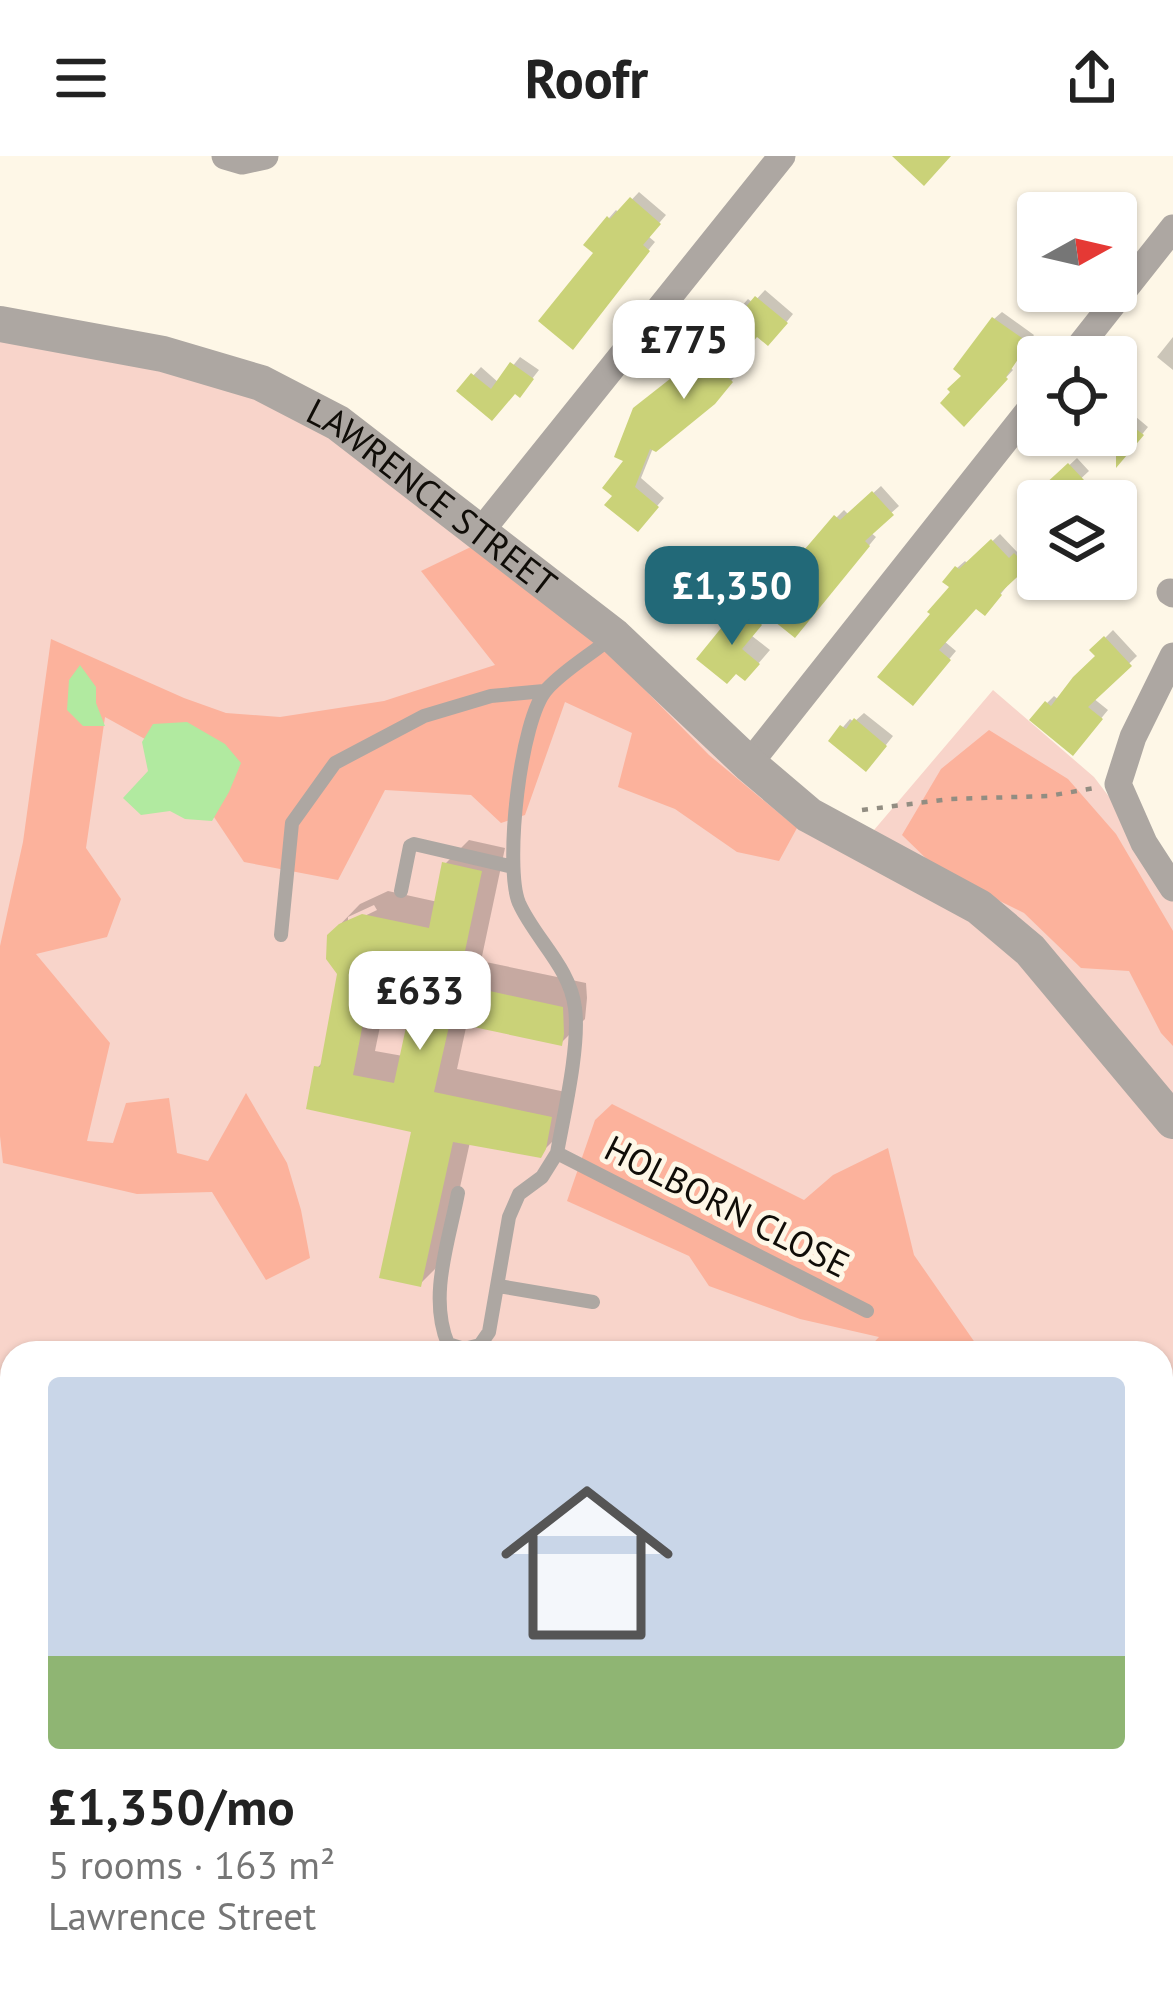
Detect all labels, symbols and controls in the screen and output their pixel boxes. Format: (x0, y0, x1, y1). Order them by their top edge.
text: Roofr (525, 43, 648, 113)
icon: menu (48, 45, 114, 111)
icon: share (1059, 45, 1125, 111)
north arrow (1017, 192, 1137, 312)
map controls (1017, 192, 1137, 600)
pin: £775 (613, 300, 755, 402)
text: £775 (640, 313, 728, 364)
button: locate (1017, 336, 1137, 456)
street label: LAWRENCE STREET (299, 387, 567, 606)
button: layers (1017, 480, 1137, 600)
pin: £1,350 (634, 546, 830, 648)
text: £1,350 (672, 559, 792, 610)
pin: £633 (349, 951, 491, 1053)
text: £633 (376, 964, 464, 1015)
street label: HOLBORN CLOSE (597, 1124, 857, 1287)
icon: home (479, 1455, 695, 1671)
text: £1,350/mo (48, 1773, 295, 1839)
text: 5 rooms · 163 m² (48, 1839, 335, 1890)
text: Lawrence Street (48, 1890, 316, 1941)

